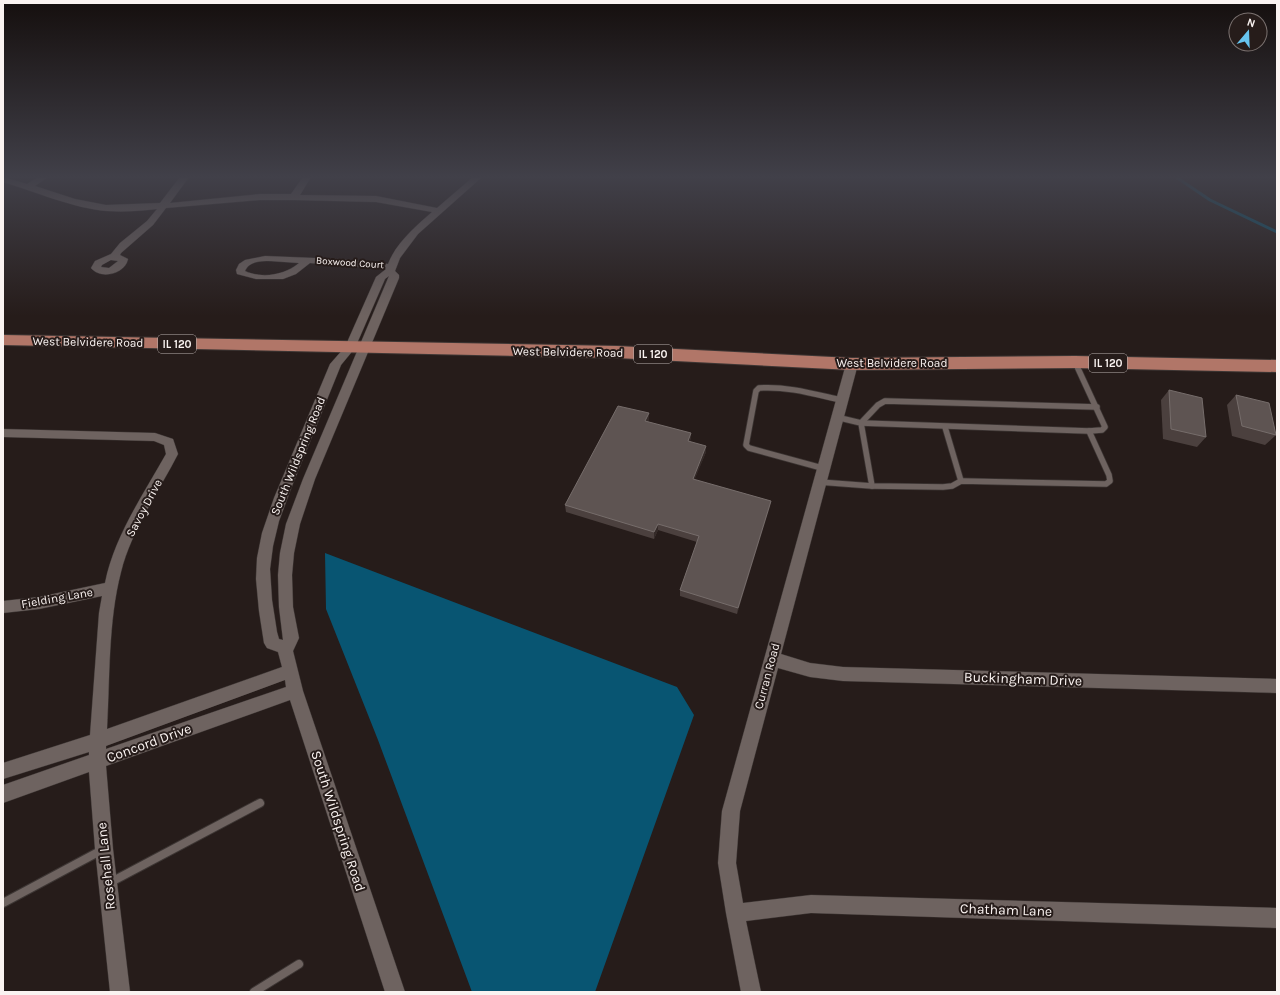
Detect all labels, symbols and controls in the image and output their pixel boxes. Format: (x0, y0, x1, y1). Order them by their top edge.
north arrow (1228, 12, 1268, 52)
text: N (1245, 16, 1257, 30)
street label: Boxwood Court (316, 255, 385, 271)
street label: West Belvidere Road (32, 334, 144, 350)
road number: IL 120 (158, 335, 196, 353)
street label: West Belvidere Road (512, 344, 624, 360)
road number: IL 120 (634, 345, 672, 363)
road number: IL 120 (1089, 354, 1127, 372)
street label: West Belvidere Road (836, 356, 948, 370)
street label: South Wildspring Road (268, 395, 328, 517)
street label: Savoy Drive (123, 477, 165, 539)
street label: Fielding Lane (20, 585, 94, 611)
street label: Curran Road (751, 642, 783, 710)
street label: Buckingham Drive (964, 668, 1082, 690)
street label: Concord Drive (104, 720, 194, 766)
street label: South Wildspring Road (307, 748, 369, 894)
street label: Rosehall Lane (93, 821, 119, 911)
street label: Chatham Lane (959, 900, 1053, 920)

